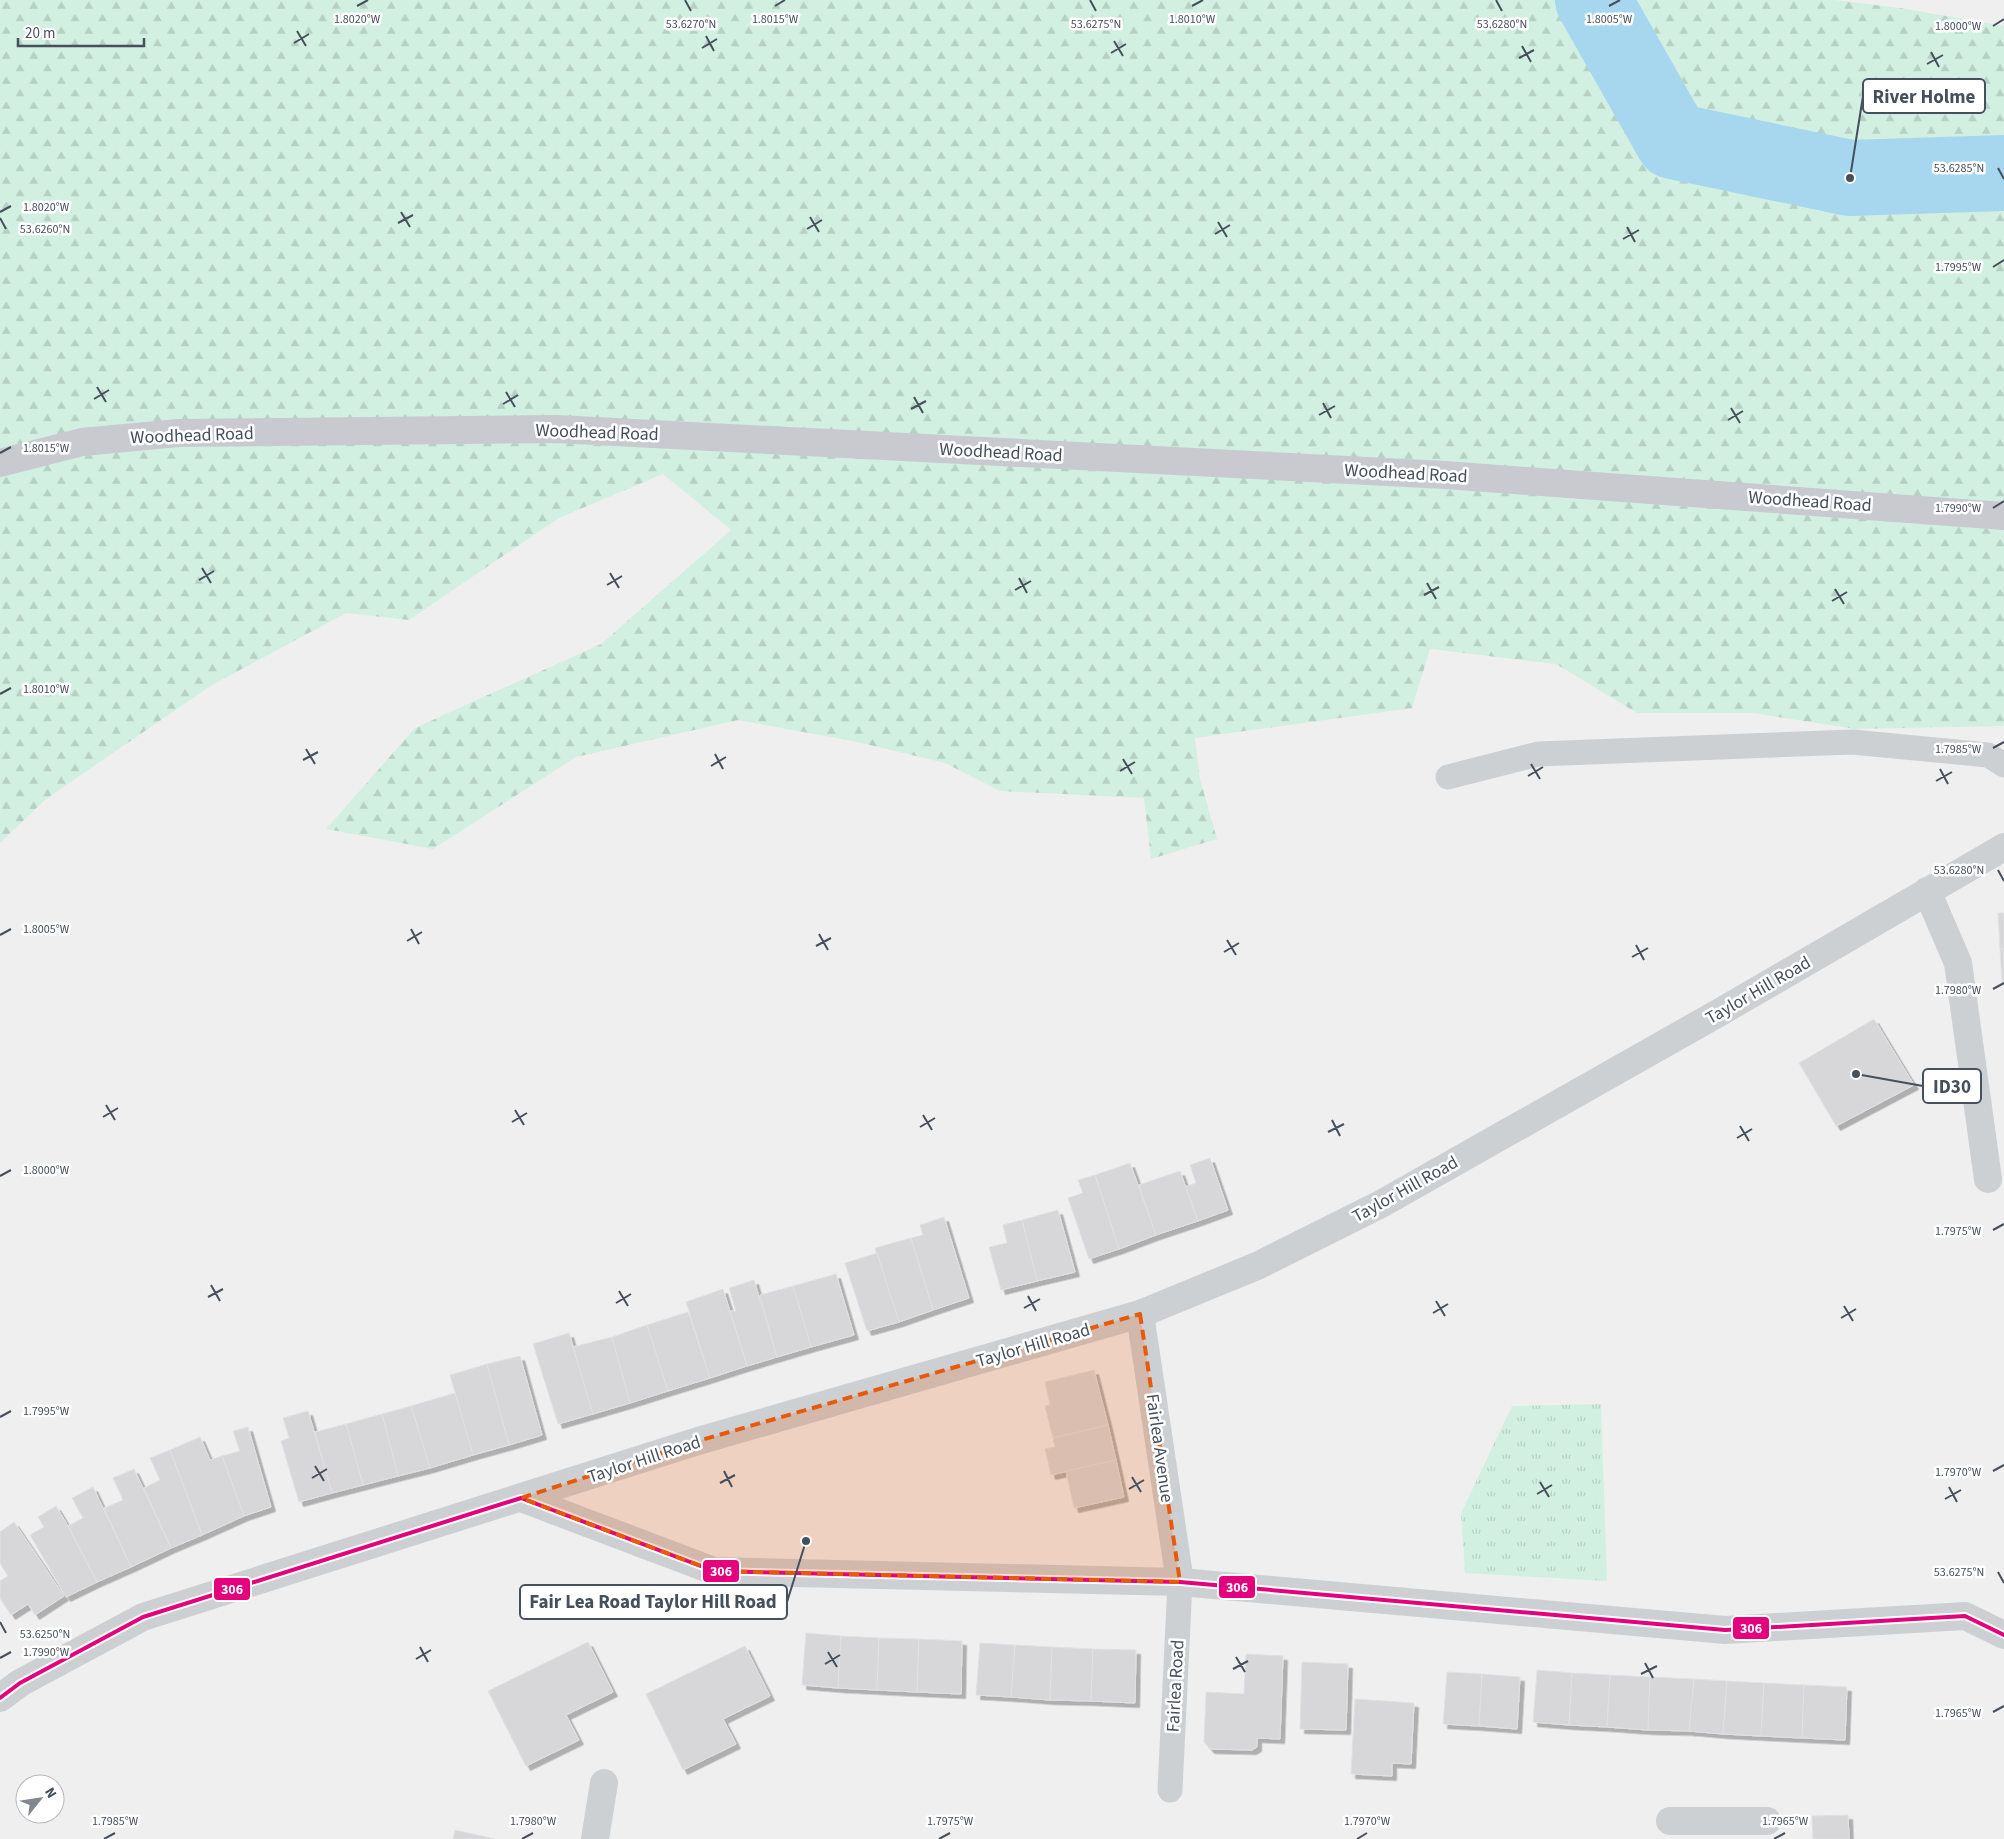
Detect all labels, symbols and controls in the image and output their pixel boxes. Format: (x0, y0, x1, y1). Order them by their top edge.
text: 1.8020°W (334, 11, 381, 28)
text: 1.8015°W (752, 11, 799, 28)
text: 1.8010°W (1169, 11, 1216, 28)
text: 1.8005°W (1586, 11, 1633, 28)
scale bar (18, 15, 144, 47)
text: 53.6270°N (666, 16, 716, 33)
text: 53.6275°N (1071, 16, 1121, 33)
text: 53.6280°N (1477, 16, 1527, 33)
text: 1.8000°W (1935, 18, 1982, 35)
text: 20 m (25, 23, 55, 44)
callout: River Holme (1863, 79, 1985, 113)
text: River Holme (1873, 84, 1976, 111)
text: 53.6285°N (1934, 160, 1984, 177)
text: 1.8020°W (23, 199, 70, 216)
text: 53.6260°N (20, 221, 70, 238)
text: 1.7995°W (1935, 259, 1982, 276)
street label: Woodhead Road (535, 418, 659, 447)
street label: Woodhead Road (130, 421, 254, 450)
street label: Woodhead Road (939, 437, 1063, 468)
text: 1.8015°W (23, 440, 70, 457)
street label: Woodhead Road (1344, 458, 1468, 489)
street label: Woodhead Road (1748, 485, 1872, 518)
text: 1.7990°W (1935, 500, 1982, 517)
text: 1.8010°W (23, 681, 70, 698)
text: 1.7985°W (1935, 741, 1982, 758)
text: 53.6280°N (1934, 862, 1984, 879)
text: 1.8005°W (23, 921, 70, 938)
street label: Taylor Hill Road (1701, 950, 1815, 1031)
text: 1.7980°W (1935, 982, 1982, 999)
callout: ID30 (1923, 1069, 1981, 1103)
text: ID30 (1933, 1074, 1971, 1101)
street label: Taylor Hill Road (1348, 1150, 1463, 1229)
text: 1.8000°W (23, 1162, 70, 1179)
text: 1.7975°W (1935, 1223, 1982, 1240)
street label: Taylor Hill Road (973, 1317, 1093, 1374)
street label: Fairlea Avenue (1140, 1392, 1180, 1504)
text: 1.7995°W (23, 1403, 70, 1420)
street label: Taylor Hill Road (584, 1429, 704, 1490)
text: 1.7970°W (1935, 1464, 1982, 1481)
line badge: 306 (702, 1559, 740, 1583)
text: 306 (710, 1562, 732, 1582)
text: 53.6275°N (1934, 1564, 1984, 1581)
line badge: 306 (1218, 1575, 1256, 1599)
line badge: 306 (213, 1577, 251, 1601)
text: 306 (1226, 1578, 1248, 1598)
text: 306 (221, 1580, 243, 1600)
callout: Fair Lea Road Taylor Hill Road (520, 1585, 787, 1619)
text: Fair Lea Road Taylor Hill Road (529, 1589, 777, 1616)
line badge: 306 (1732, 1616, 1770, 1640)
text: 306 (1740, 1619, 1762, 1639)
text: 53.6250°N (20, 1626, 70, 1643)
street label: Fairlea Road (1161, 1639, 1190, 1733)
text: 1.7990°W (23, 1644, 70, 1661)
text: 1.7965°W (1935, 1705, 1982, 1722)
north arrow (15, 1774, 65, 1824)
text: N (39, 1784, 61, 1802)
text: 1.7985°W (92, 1813, 139, 1830)
text: 1.7980°W (510, 1813, 557, 1830)
text: 1.7975°W (927, 1813, 974, 1830)
text: 1.7970°W (1344, 1813, 1391, 1830)
text: 1.7965°W (1762, 1813, 1809, 1830)

